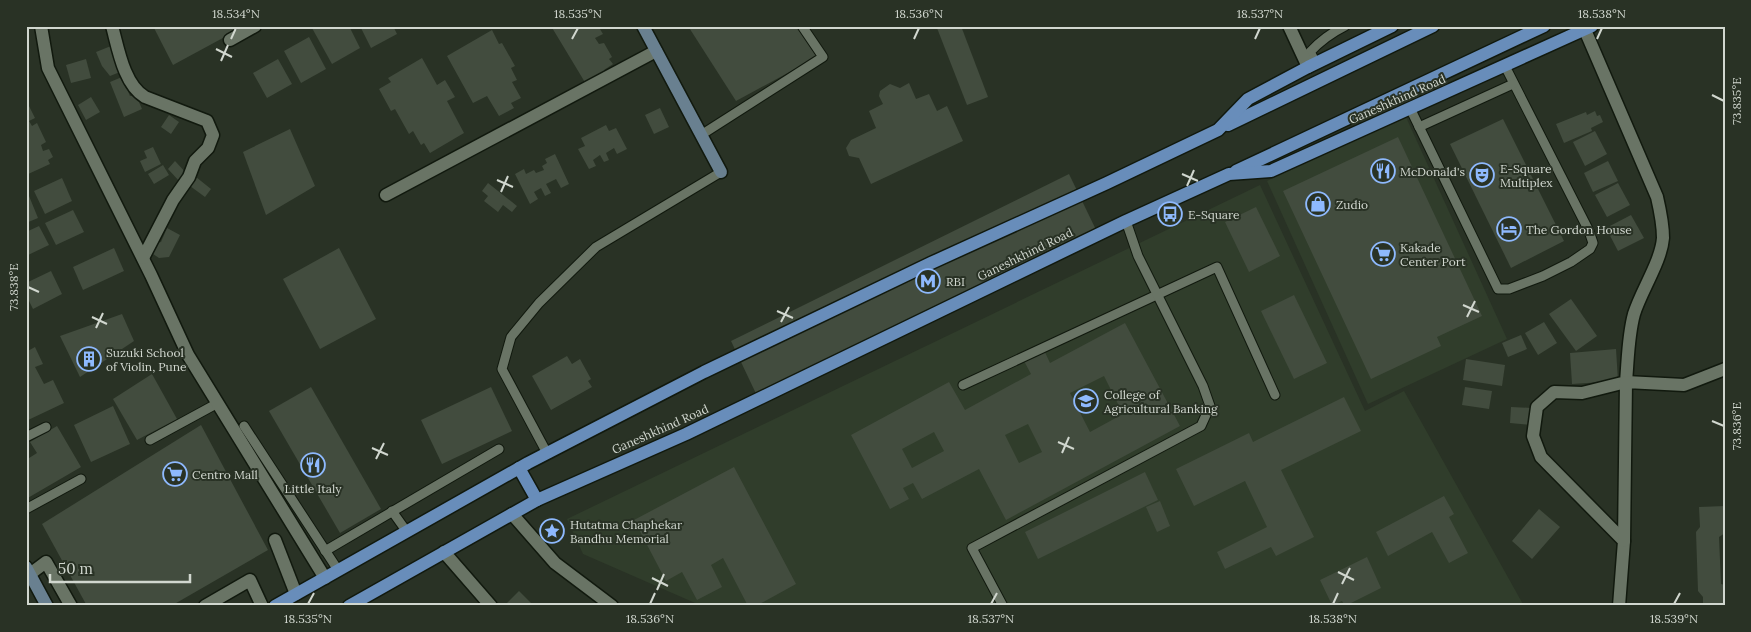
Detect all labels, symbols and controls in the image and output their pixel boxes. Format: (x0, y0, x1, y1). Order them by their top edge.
text: 18.534°N (212, 6, 260, 21)
text: 18.535°N (554, 6, 602, 21)
text: 18.536°N (895, 6, 943, 21)
text: 18.537°N (1237, 6, 1283, 21)
text: 18.538°N (1578, 6, 1626, 21)
street label: Ganeshkhind Road (1346, 71, 1448, 127)
text: 73.835°E (1729, 77, 1744, 125)
restaurant icon: McDonald's (1370, 158, 1396, 184)
place label: E-Square Multiplex (1500, 161, 1553, 190)
theatre icon: E-Square Multiplex (1469, 162, 1495, 188)
place label: McDonald's (1400, 164, 1465, 179)
shop icon: Zudio (1305, 191, 1331, 217)
place label: Zudio (1336, 197, 1368, 212)
bus stop icon: E-Square (1157, 201, 1183, 227)
place label: E-Square (1188, 207, 1240, 222)
hotel icon: The Gordon House (1496, 216, 1522, 242)
place label: The Gordon House (1526, 222, 1632, 237)
street label: Ganeshkhind Road (975, 224, 1075, 284)
place label: Kakade Center Port (1400, 240, 1466, 269)
supermarket icon: Kakade Center Port (1370, 241, 1396, 267)
text: 73.838°E (6, 263, 21, 311)
metro station icon: RBI (915, 268, 941, 294)
place label: RBI (946, 274, 965, 289)
place label: Suzuki School of Violin, Pune (106, 345, 187, 374)
building icon: Suzuki School of Violin, Pune (76, 346, 102, 372)
place label: College of Agricultural Banking (1103, 387, 1218, 416)
school or university icon: College of Agricultural Banking (1073, 388, 1099, 414)
street label: Ganeshkhind Road (609, 401, 711, 457)
text: 73.836°E (1729, 402, 1744, 450)
restaurant icon: Little Italy (300, 452, 326, 478)
supermarket icon: Centro Mall (162, 461, 188, 487)
place label: Centro Mall (192, 467, 258, 482)
place label: Little Italy (284, 481, 342, 496)
place label: Hutatma Chaphekar Bandhu Memorial (570, 517, 683, 546)
place icon: Hutatma Chaphekar Bandhu Memorial (539, 518, 565, 544)
scale bar (50, 552, 190, 584)
text: 50 m (58, 559, 93, 578)
text: 18.535°N (284, 611, 332, 626)
text: 18.536°N (626, 611, 674, 626)
text: 18.537°N (968, 611, 1014, 626)
text: 18.538°N (1309, 611, 1357, 626)
text: 18.539°N (1650, 611, 1698, 626)

